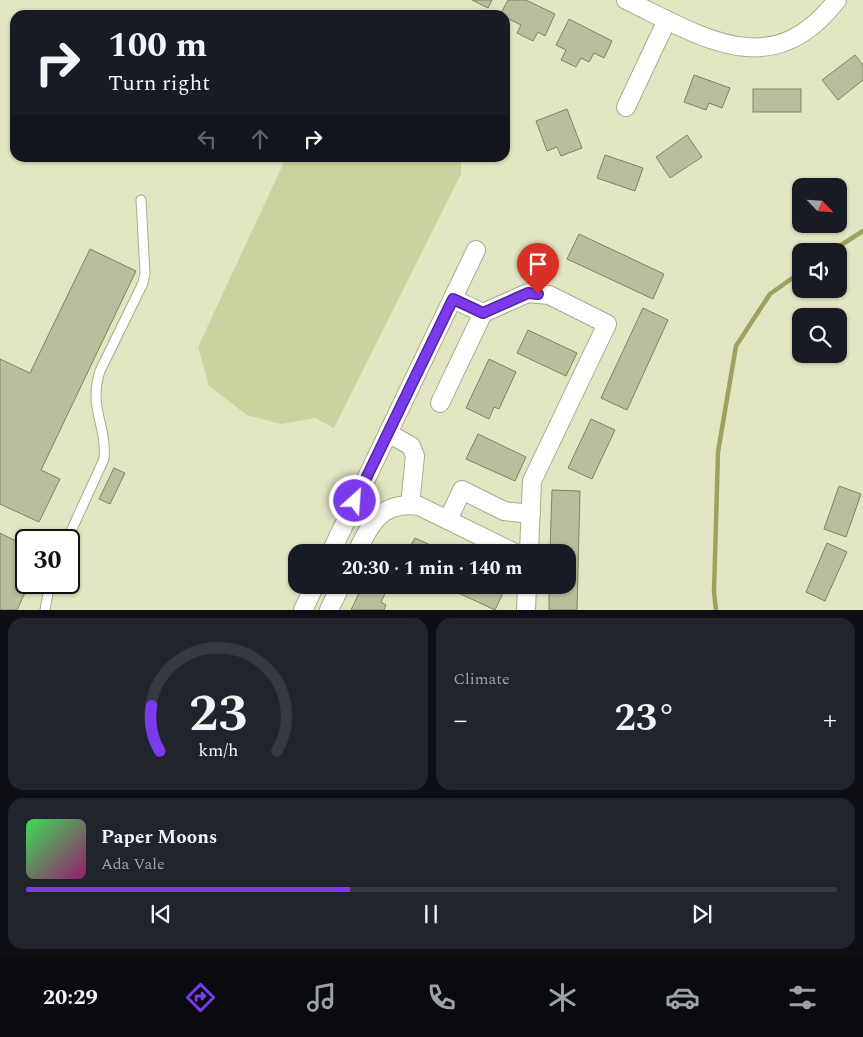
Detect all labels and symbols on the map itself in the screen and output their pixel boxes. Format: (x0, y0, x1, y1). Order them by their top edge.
north arrow (792, 178, 848, 232)
pin (517, 243, 559, 294)
position arrow (328, 474, 380, 526)
speed limit sign: 30 (15, 529, 80, 594)

